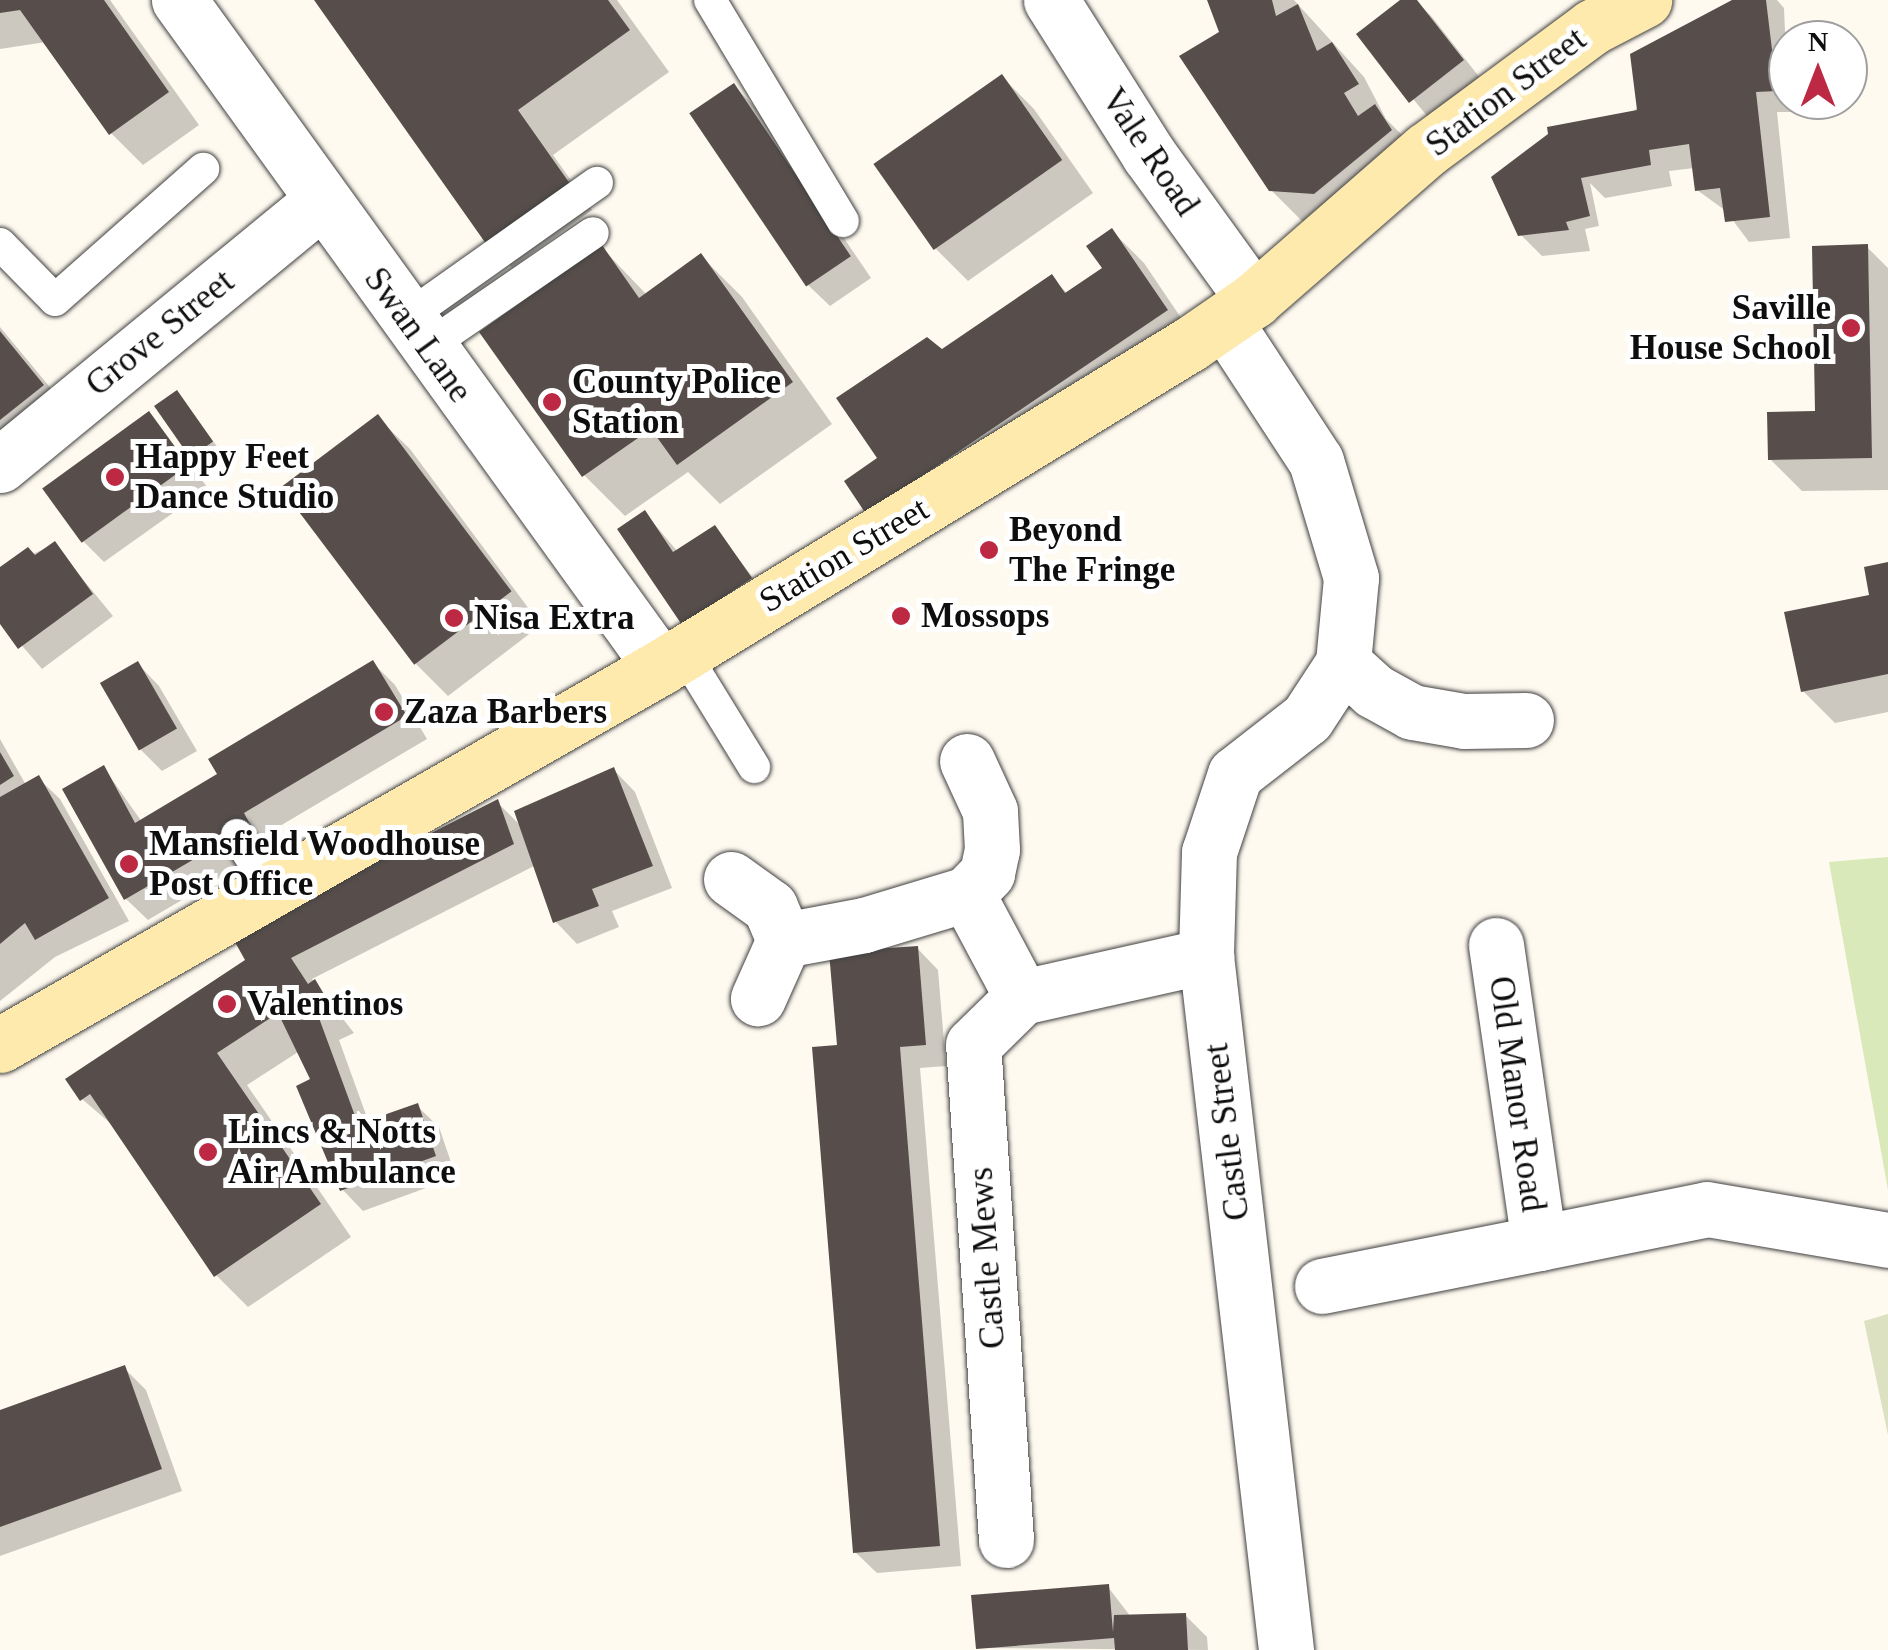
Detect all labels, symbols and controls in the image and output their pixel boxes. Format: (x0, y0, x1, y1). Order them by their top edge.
street label: Station Street (1418, 18, 1594, 166)
north arrow (1768, 20, 1868, 120)
text: N (1808, 26, 1828, 57)
street label: Vale Road (1092, 80, 1208, 224)
street label: Swan Lane (355, 259, 481, 411)
street label: Grove Street (78, 261, 242, 405)
place label: Saville House School (1630, 287, 1831, 369)
marker: Saville House School (1840, 317, 1862, 339)
place label: County Police Station (572, 361, 781, 443)
marker: County Police Station (541, 391, 563, 413)
place label: Happy Feet Dance Studio (135, 436, 334, 518)
marker: Happy Feet Dance Studio (104, 466, 126, 488)
street label: Station Street (752, 488, 936, 622)
place label: Beyond The Fringe (1009, 509, 1175, 591)
marker: Beyond The Fringe (978, 539, 1000, 561)
place label: Mossops (921, 595, 1049, 637)
place label: Nisa Extra (474, 597, 634, 639)
marker: Mossops (890, 605, 912, 627)
marker: Nisa Extra (443, 607, 465, 629)
place label: Zaza Barbers (404, 691, 607, 733)
marker: Zaza Barbers (373, 701, 395, 723)
place label: Mansfield Woodhouse Post Office (149, 823, 481, 905)
marker: Mansfield Woodhouse Post Office (118, 853, 140, 875)
street label: Old Manor Road (1480, 974, 1554, 1214)
place label: Valentinos (247, 983, 403, 1025)
marker: Valentinos (216, 993, 238, 1015)
street label: Castle Street (1195, 1041, 1259, 1223)
place label: Lincs & Notts Air Ambulance (228, 1111, 458, 1193)
marker: Lincs & Notts Air Ambulance (197, 1141, 219, 1163)
street label: Castle Mews (960, 1166, 1014, 1350)

